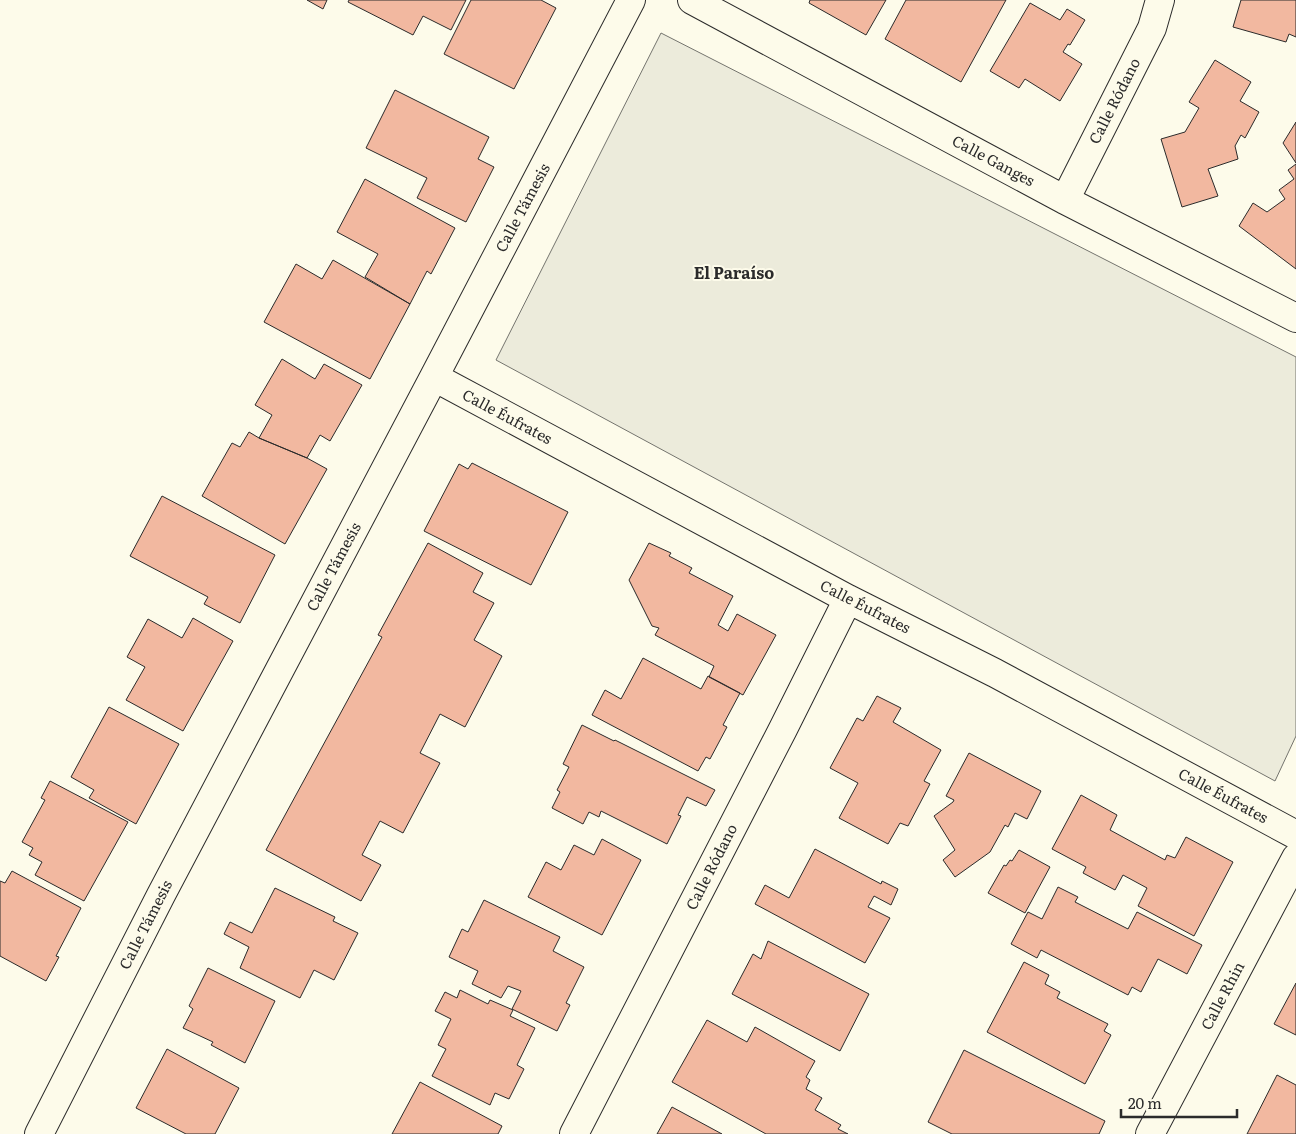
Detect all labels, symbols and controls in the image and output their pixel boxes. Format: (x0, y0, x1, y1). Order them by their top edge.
street label: Calle Ródano (1082, 53, 1145, 147)
street label: Calle Ganges (948, 128, 1039, 191)
street label: Calle Támesis (489, 159, 555, 256)
district label: El Paraíso (694, 260, 774, 284)
street label: Calle Éufrates (459, 382, 557, 449)
street label: Calle Támesis (300, 518, 366, 615)
street label: Calle Éufrates (816, 573, 915, 638)
street label: Calle Éufrates (1175, 761, 1273, 828)
street label: Calle Ródano (679, 819, 742, 913)
street label: Calle Támesis (112, 875, 177, 973)
street label: Calle Rhin (1194, 957, 1249, 1034)
scale bar (1121, 1086, 1237, 1118)
text: 20 m (1128, 1091, 1162, 1114)

